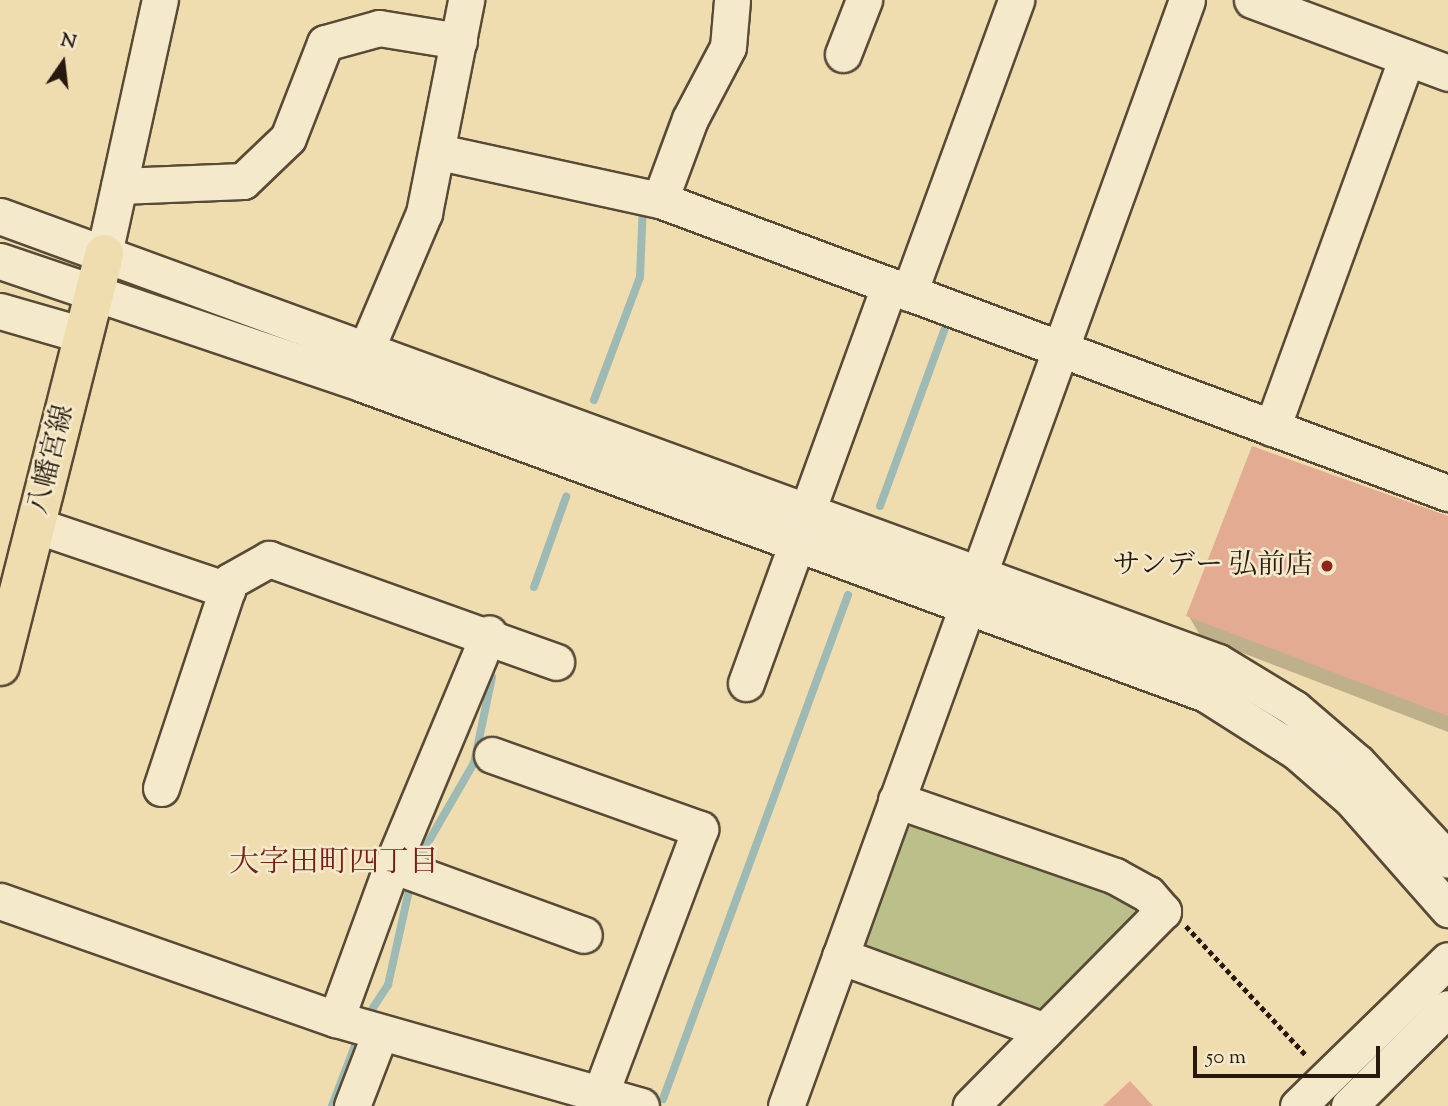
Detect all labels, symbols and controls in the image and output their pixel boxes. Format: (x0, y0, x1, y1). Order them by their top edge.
text: N (58, 27, 79, 57)
north arrow (28, 28, 98, 98)
street label: 八幡宮線 (22, 402, 82, 518)
place label: サンデー 弘前店 (1111, 549, 1313, 583)
marker: サンデー 弘前店 (1319, 558, 1335, 574)
district label: 大字田町四丁目 (229, 846, 439, 882)
scale bar (1196, 1032, 1383, 1076)
text: 50 m (1206, 1043, 1246, 1073)

